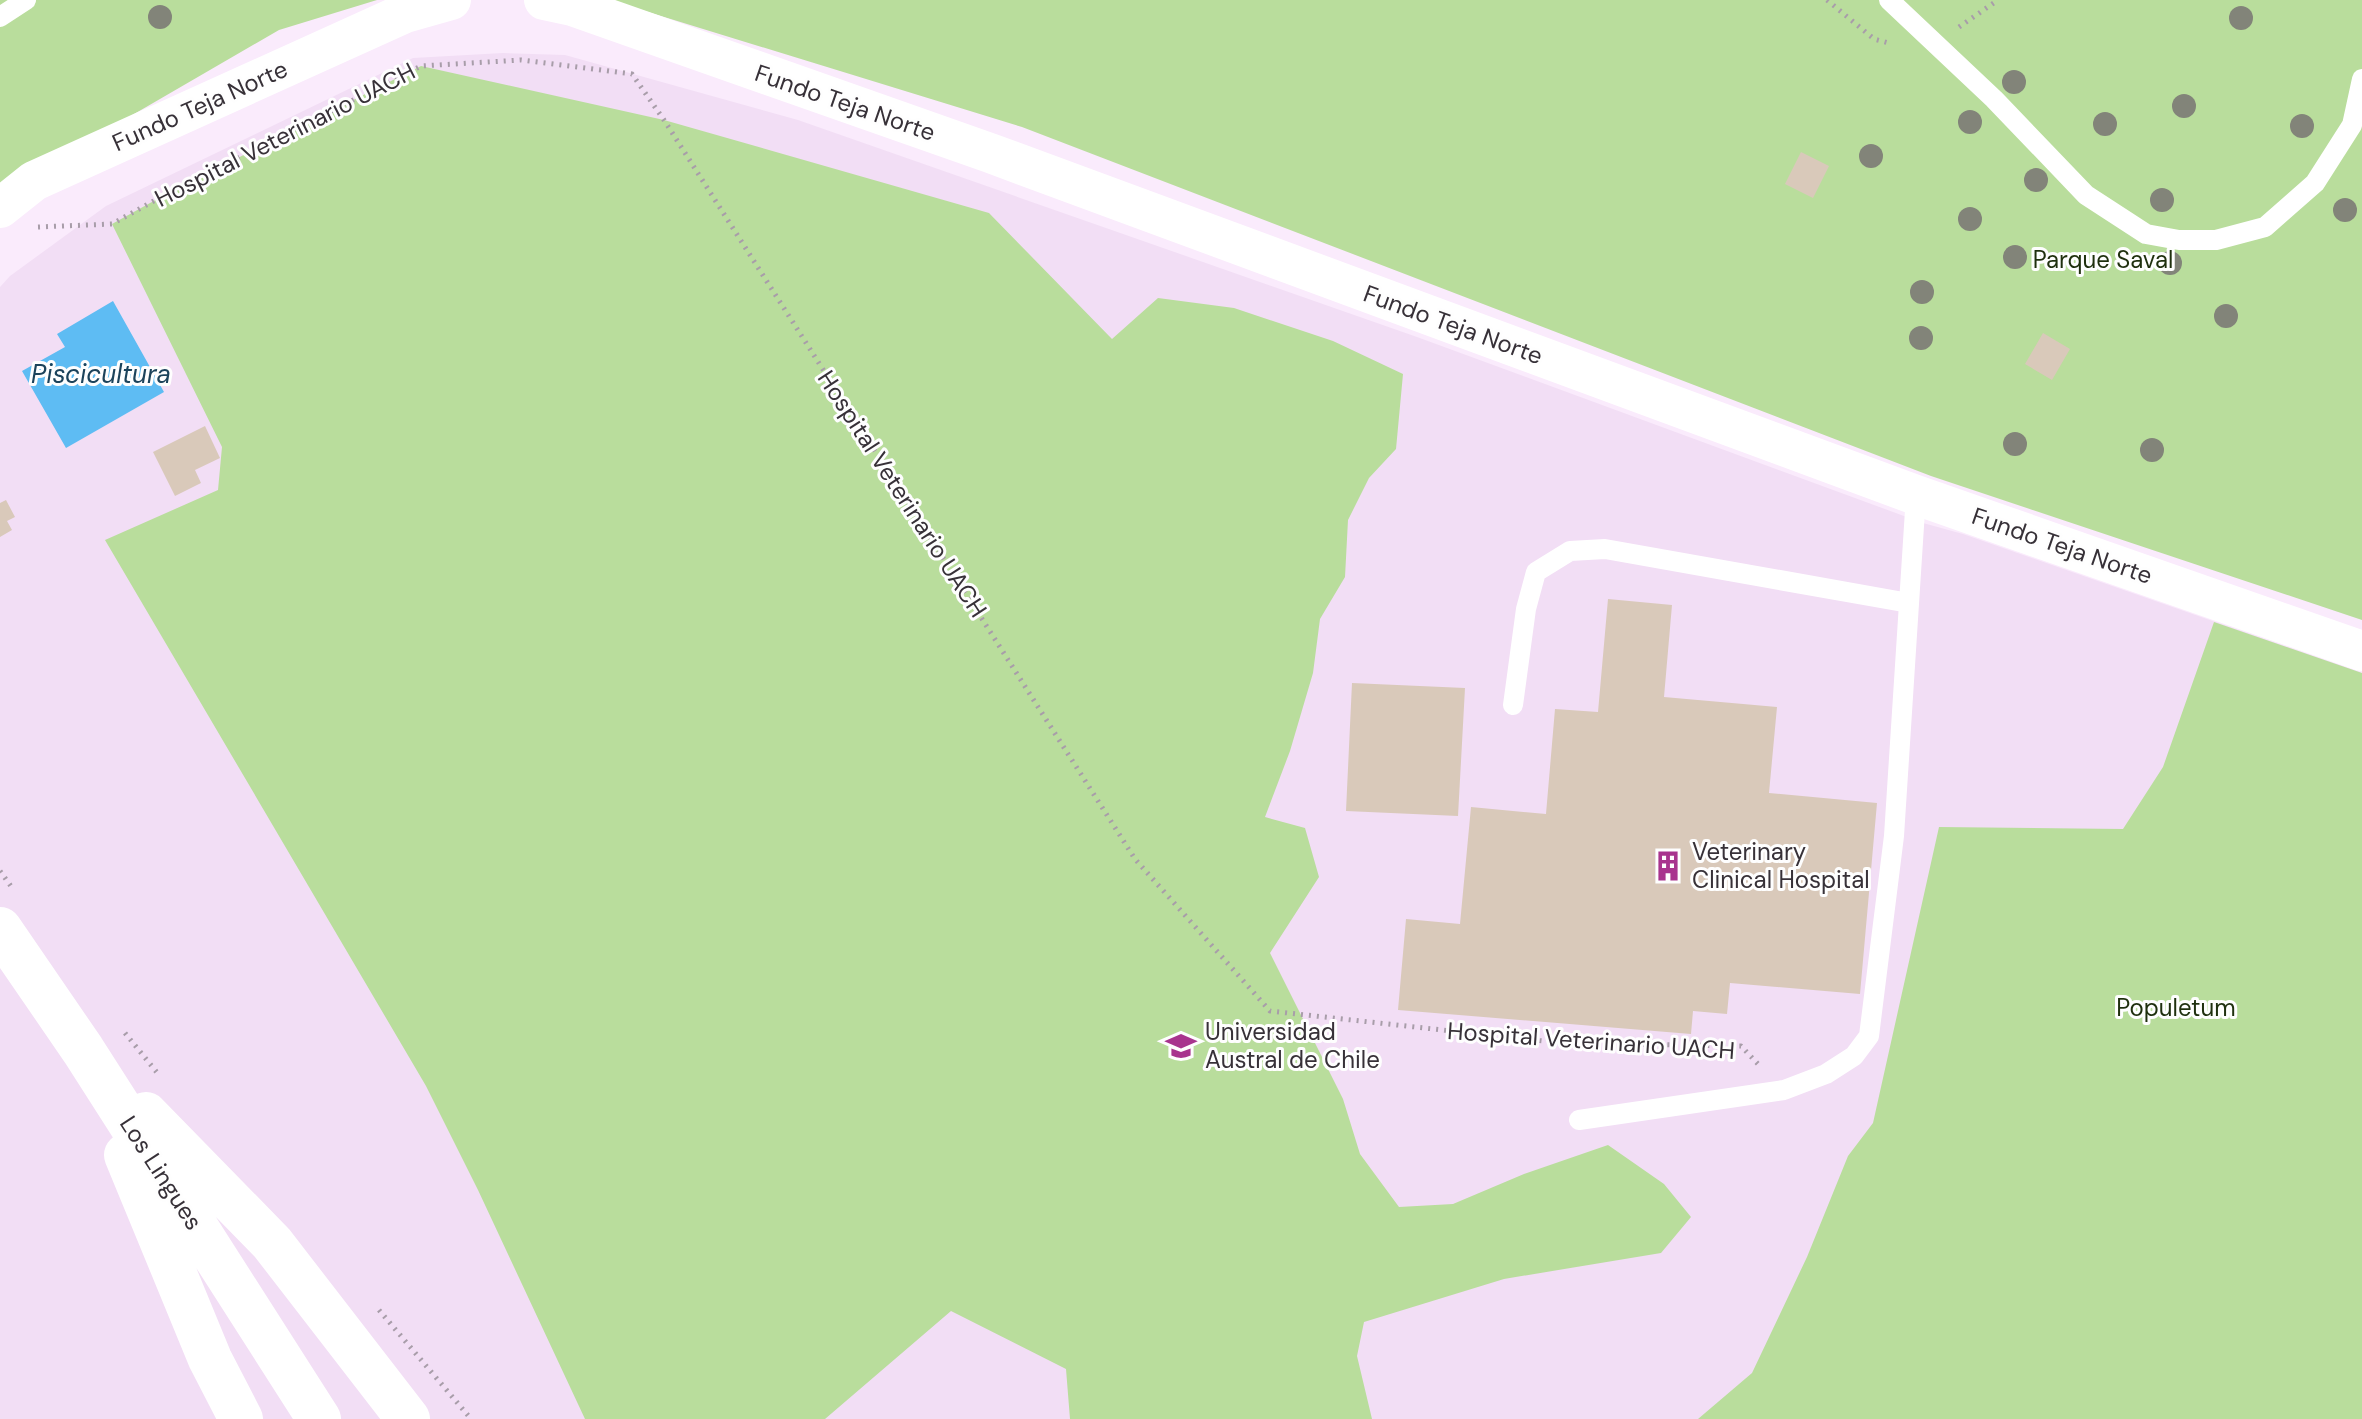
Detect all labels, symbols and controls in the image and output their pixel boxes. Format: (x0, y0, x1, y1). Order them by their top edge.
street label: Fundo Teja Norte (107, 53, 292, 158)
street label: Hospital Veterinario UACH (149, 55, 420, 214)
street label: Fundo Teja Norte (751, 57, 939, 148)
park label: Parque Saval (2033, 244, 2173, 275)
street label: Fundo Teja Norte (1359, 278, 1547, 371)
water label: Piscicultura (31, 357, 171, 391)
street label: Hospital Veterinario UACH (811, 364, 994, 623)
street label: Fundo Teja Norte (1968, 500, 2156, 591)
place label: Veterinary Clinical Hospital (1692, 836, 1870, 895)
building icon: Veterinary Clinical Hospital (1651, 849, 1685, 883)
park label: Populetum (2116, 992, 2236, 1023)
street label: Hospital Veterinario UACH (1446, 1015, 1736, 1066)
place label: Universidad Austral de Chile (1205, 1016, 1380, 1075)
school or university icon: Universidad Austral de Chile (1164, 1029, 1198, 1063)
street label: Los Lingues (113, 1110, 210, 1236)

